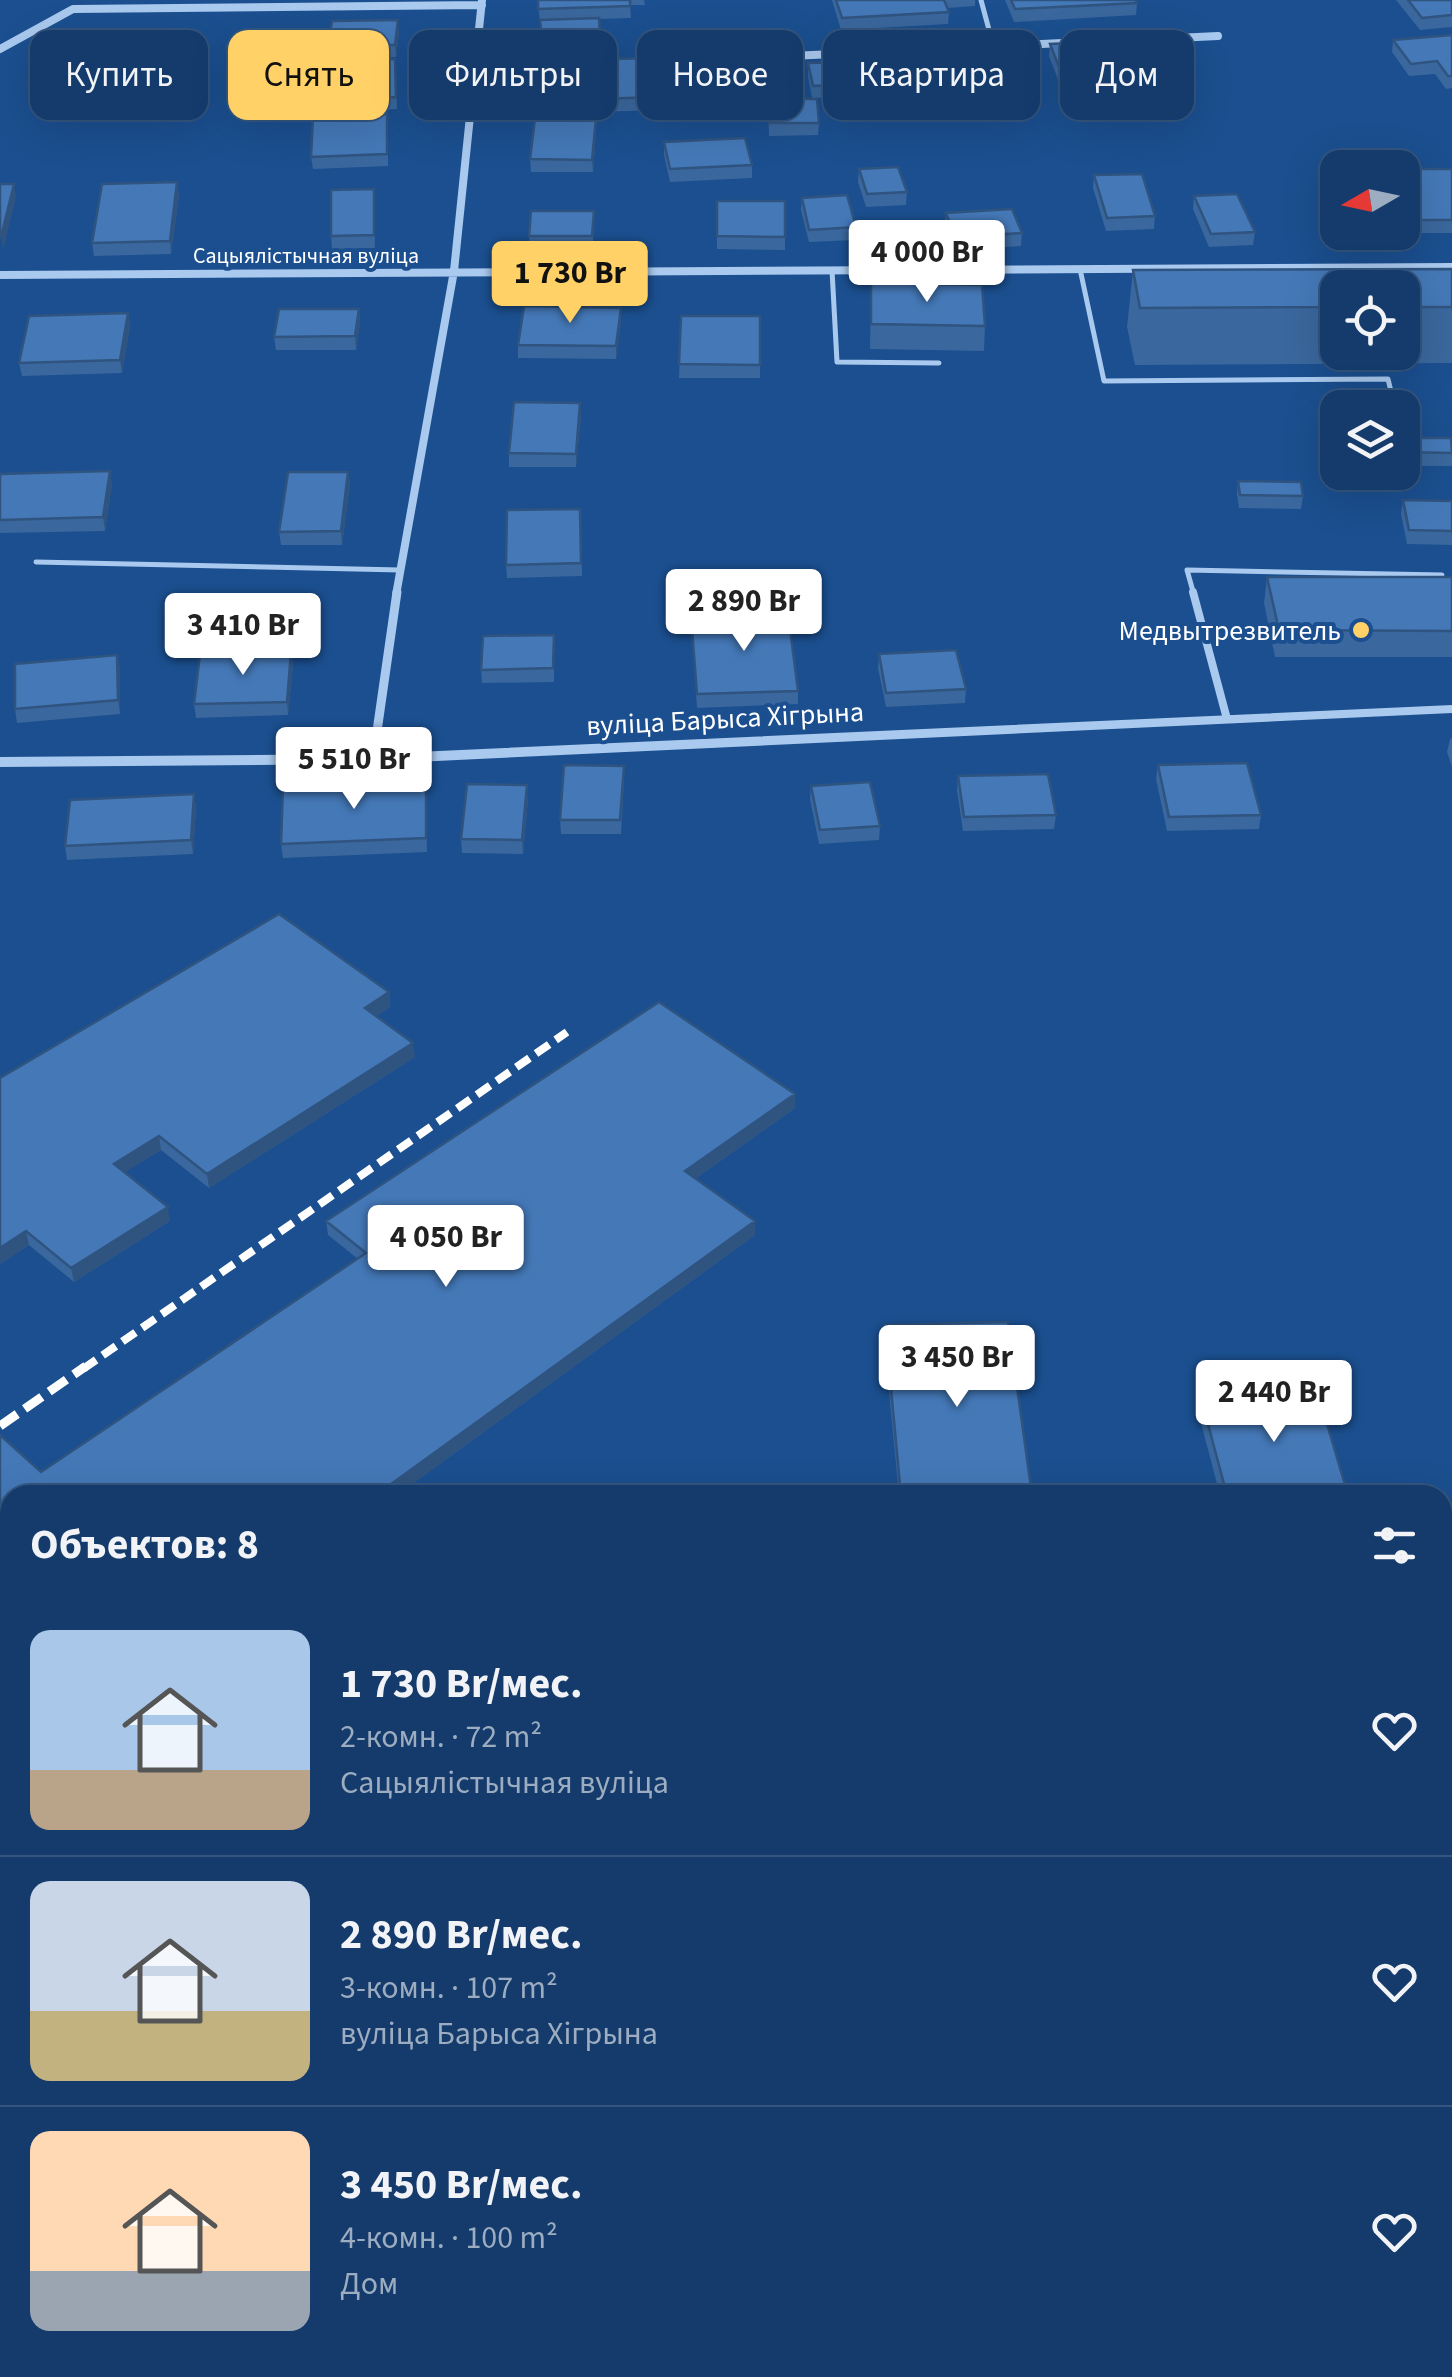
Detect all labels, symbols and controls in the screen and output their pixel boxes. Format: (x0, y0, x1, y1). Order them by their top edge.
chip: Купить (30, 30, 208, 120)
chip: Снять (228, 30, 389, 120)
chip: Фильтры (409, 30, 617, 120)
chip: Новое (637, 30, 803, 120)
chip: Квартира (823, 30, 1040, 120)
chip: Дом (1060, 30, 1194, 120)
north arrow (1320, 150, 1420, 250)
map controls (1320, 150, 1420, 490)
pin: 4 000 Br (824, 220, 1030, 305)
text: 4 000 Br (871, 229, 983, 275)
street label: Сацыялістычная вуліца (193, 240, 419, 272)
pin: 1 730 Br (467, 241, 673, 326)
text: 1 730 Br (514, 250, 626, 296)
button: locate (1320, 270, 1420, 370)
button: layers (1320, 390, 1420, 490)
pin: 2 890 Br (641, 569, 847, 654)
text: 2 890 Br (688, 578, 800, 624)
pin: 3 410 Br (140, 593, 346, 678)
text: 3 410 Br (187, 602, 299, 648)
place label: Медвытрезвитель (1119, 611, 1341, 651)
marker: Медвытрезвитель (1350, 619, 1372, 641)
street label: вуліца Барыса Хігрына (585, 692, 865, 746)
pin: 5 510 Br (251, 727, 457, 812)
text: 5 510 Br (298, 736, 410, 782)
pin: 4 050 Br (343, 1205, 549, 1290)
text: 4 050 Br (390, 1214, 502, 1260)
pin: 3 450 Br (854, 1325, 1060, 1410)
text: 3 450 Br (901, 1334, 1013, 1380)
pin: 2 440 Br (1171, 1360, 1377, 1445)
text: 2 440 Br (1218, 1369, 1330, 1415)
text: Объектов: 8 (30, 1515, 259, 1575)
icon: filters (1367, 1518, 1422, 1573)
text: 1 730 Br/мес. (340, 1654, 583, 1714)
icon: home (110, 1670, 230, 1790)
icon: heart (1367, 1703, 1422, 1758)
text: 2-комн. · 72 m² (340, 1714, 542, 1760)
text: Сацыялістычная вуліца (340, 1760, 669, 1806)
text: 2 890 Br/мес. (340, 1905, 583, 1965)
icon: home (110, 1921, 230, 2041)
icon: heart (1367, 1954, 1422, 2009)
text: 3-комн. · 107 m² (340, 1965, 558, 2011)
text: вуліца Барыса Хігрына (340, 2011, 658, 2057)
text: 3 450 Br/мес. (340, 2155, 583, 2215)
icon: home (110, 2171, 230, 2291)
icon: heart (1367, 2204, 1422, 2259)
text: 4-комн. · 100 m² (340, 2215, 558, 2261)
text: Дом (340, 2261, 398, 2307)

